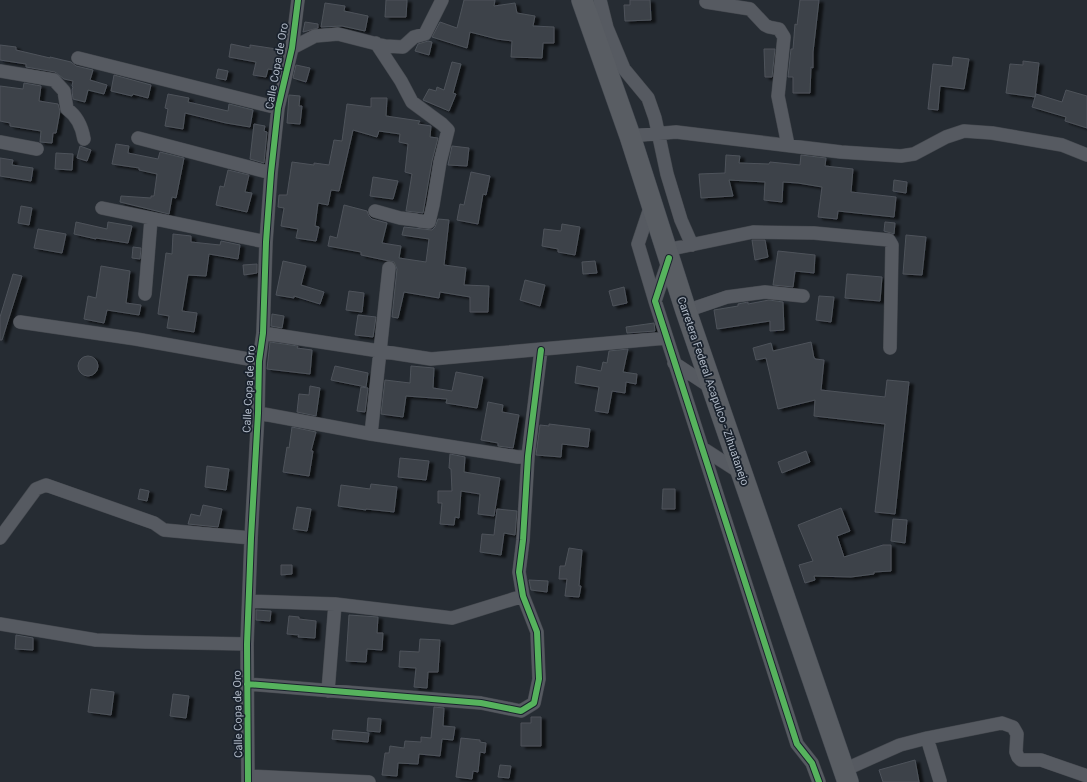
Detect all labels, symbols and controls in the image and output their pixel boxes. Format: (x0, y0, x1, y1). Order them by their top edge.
street label: Calle Copa de Oro (263, 22, 291, 110)
street label: Carretera Federal Acapulco - Zihuatanejo (674, 295, 752, 487)
street label: Calle Copa de Oro (240, 345, 258, 433)
street label: Calle Copa de Oro (231, 670, 245, 758)

